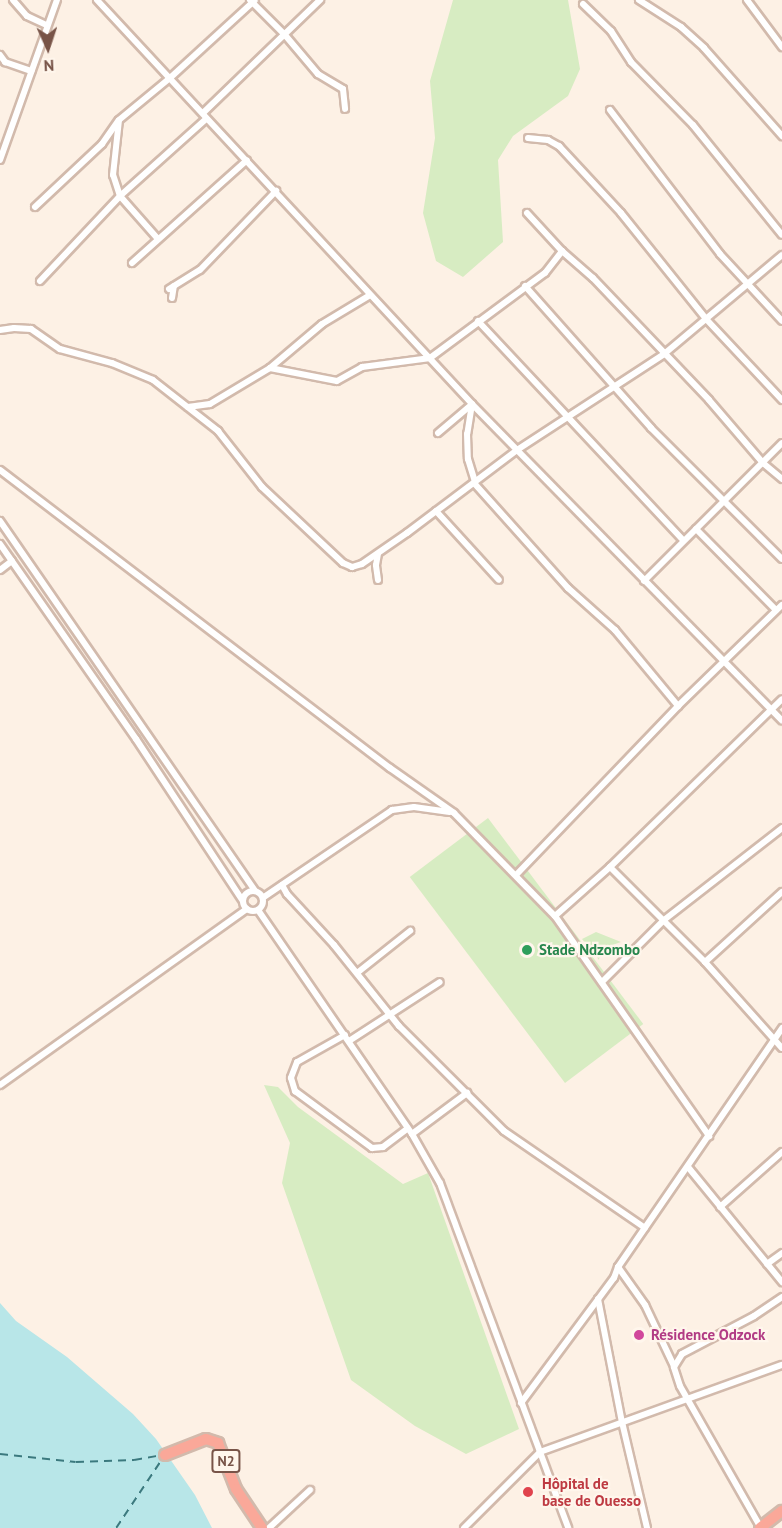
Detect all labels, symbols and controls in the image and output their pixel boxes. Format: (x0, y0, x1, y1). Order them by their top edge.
north arrow (18, 18, 78, 78)
text: N (43, 56, 55, 76)
place label: Stade Ndzombo (539, 941, 640, 959)
marker: Stade Ndzombo (520, 943, 534, 957)
place label: Résidence Odzock (651, 1326, 766, 1344)
marker: Résidence Odzock (632, 1328, 646, 1342)
road number: N2 (211, 1450, 241, 1472)
place label: Hôpital de base de Ouesso (542, 1474, 641, 1509)
marker: Hôpital de base de Ouesso (519, 1483, 537, 1501)

